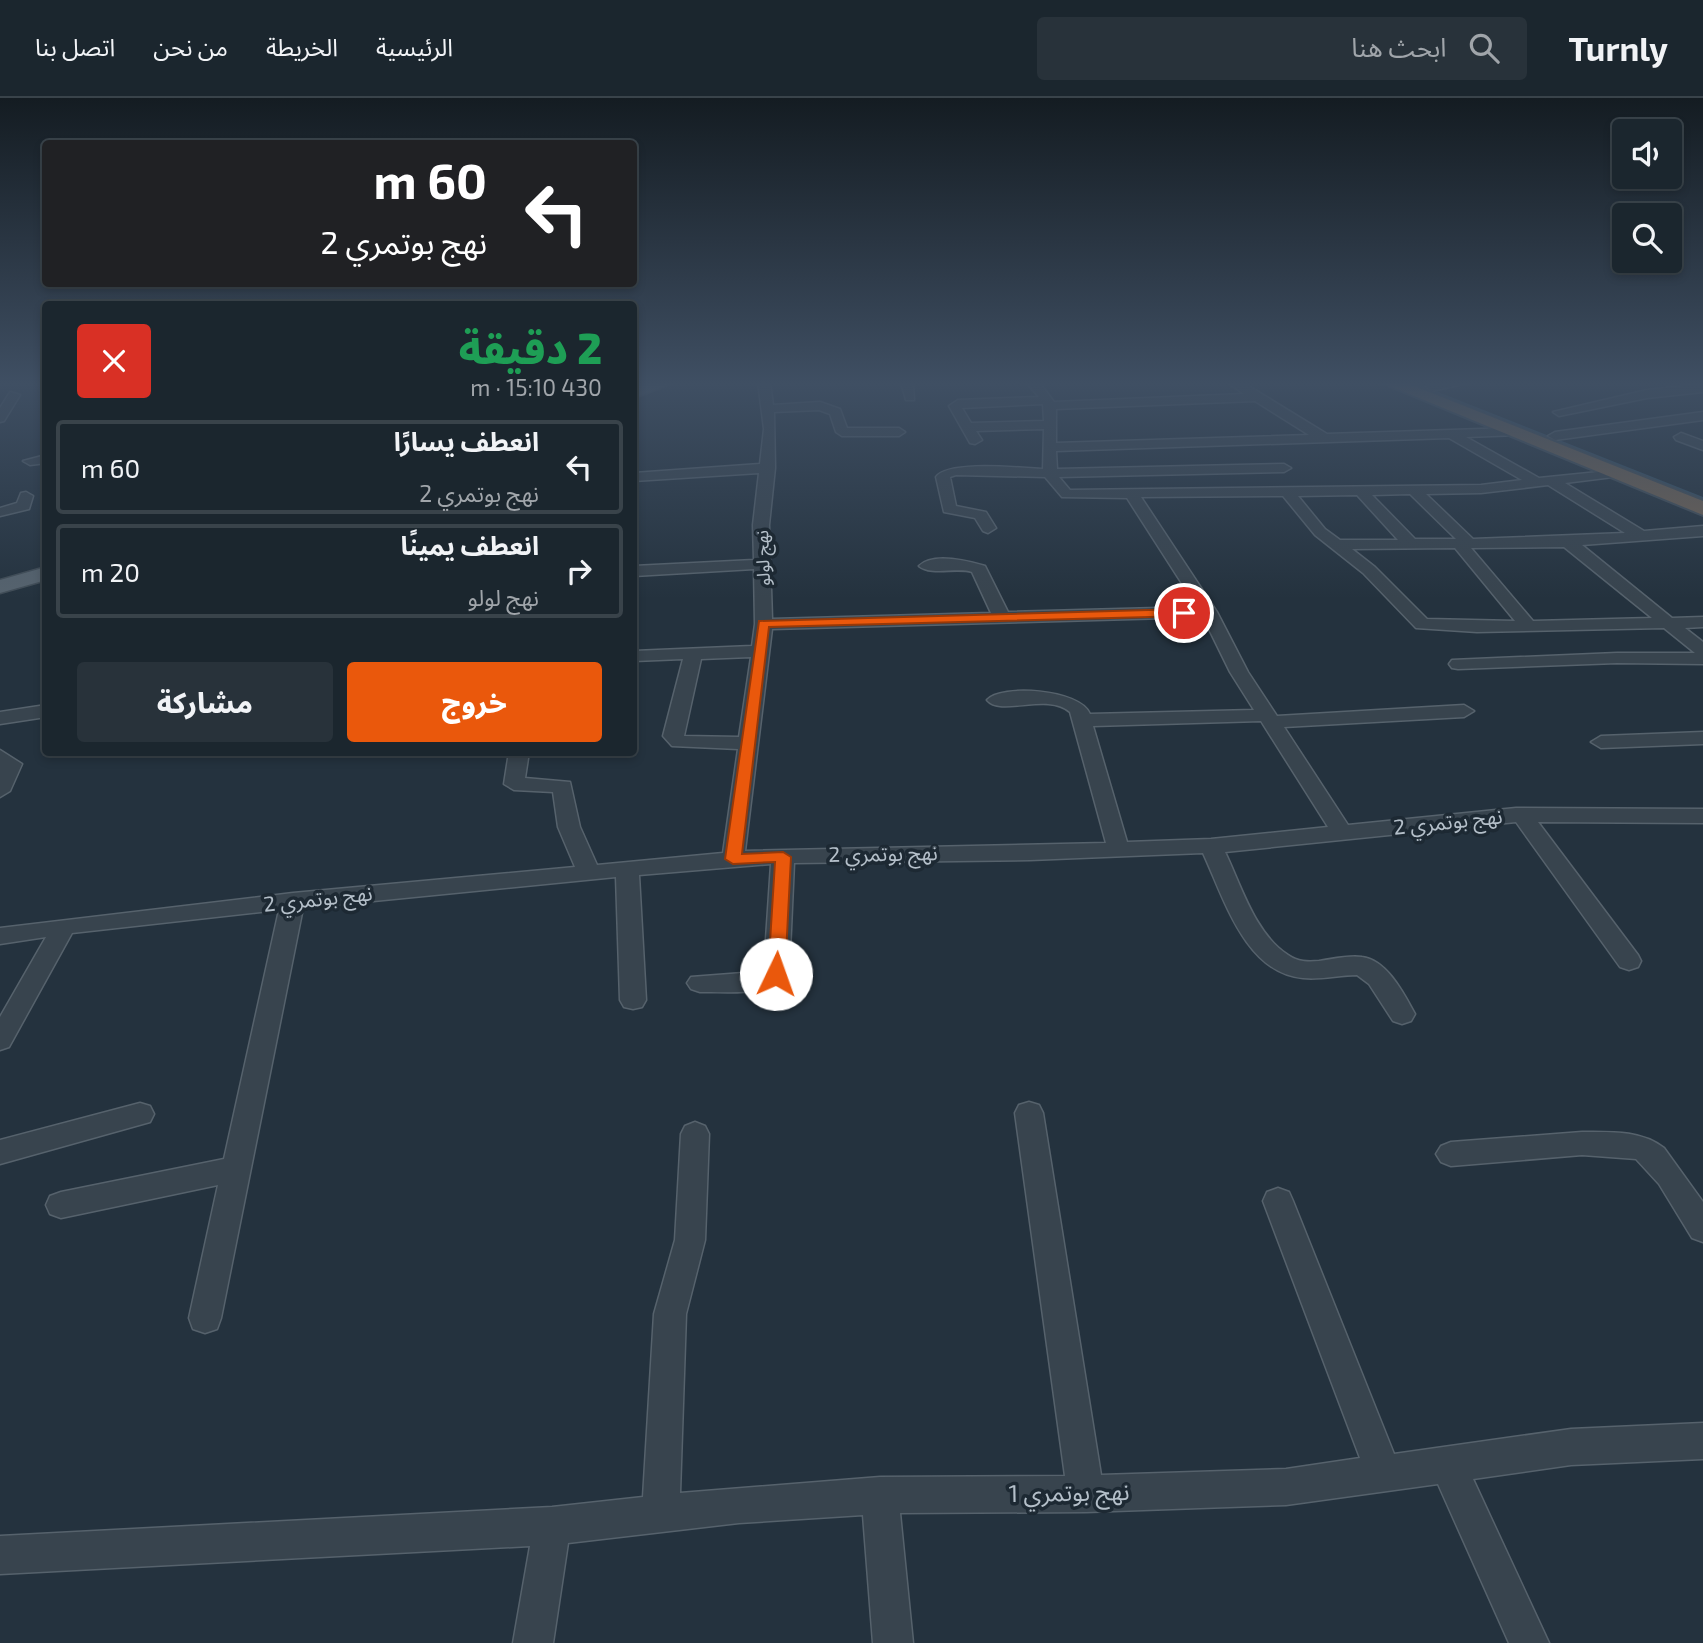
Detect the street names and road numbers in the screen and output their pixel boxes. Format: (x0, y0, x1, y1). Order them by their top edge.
street label: نهج لولو (750, 530, 777, 586)
street label: نهج بوتمري 2 (1392, 802, 1504, 844)
street label: نهج بوتمري 2 (828, 839, 938, 871)
street label: نهج بوتمري 2 (262, 879, 374, 921)
street label: نهج بوتمري 1 (1008, 1476, 1130, 1513)

